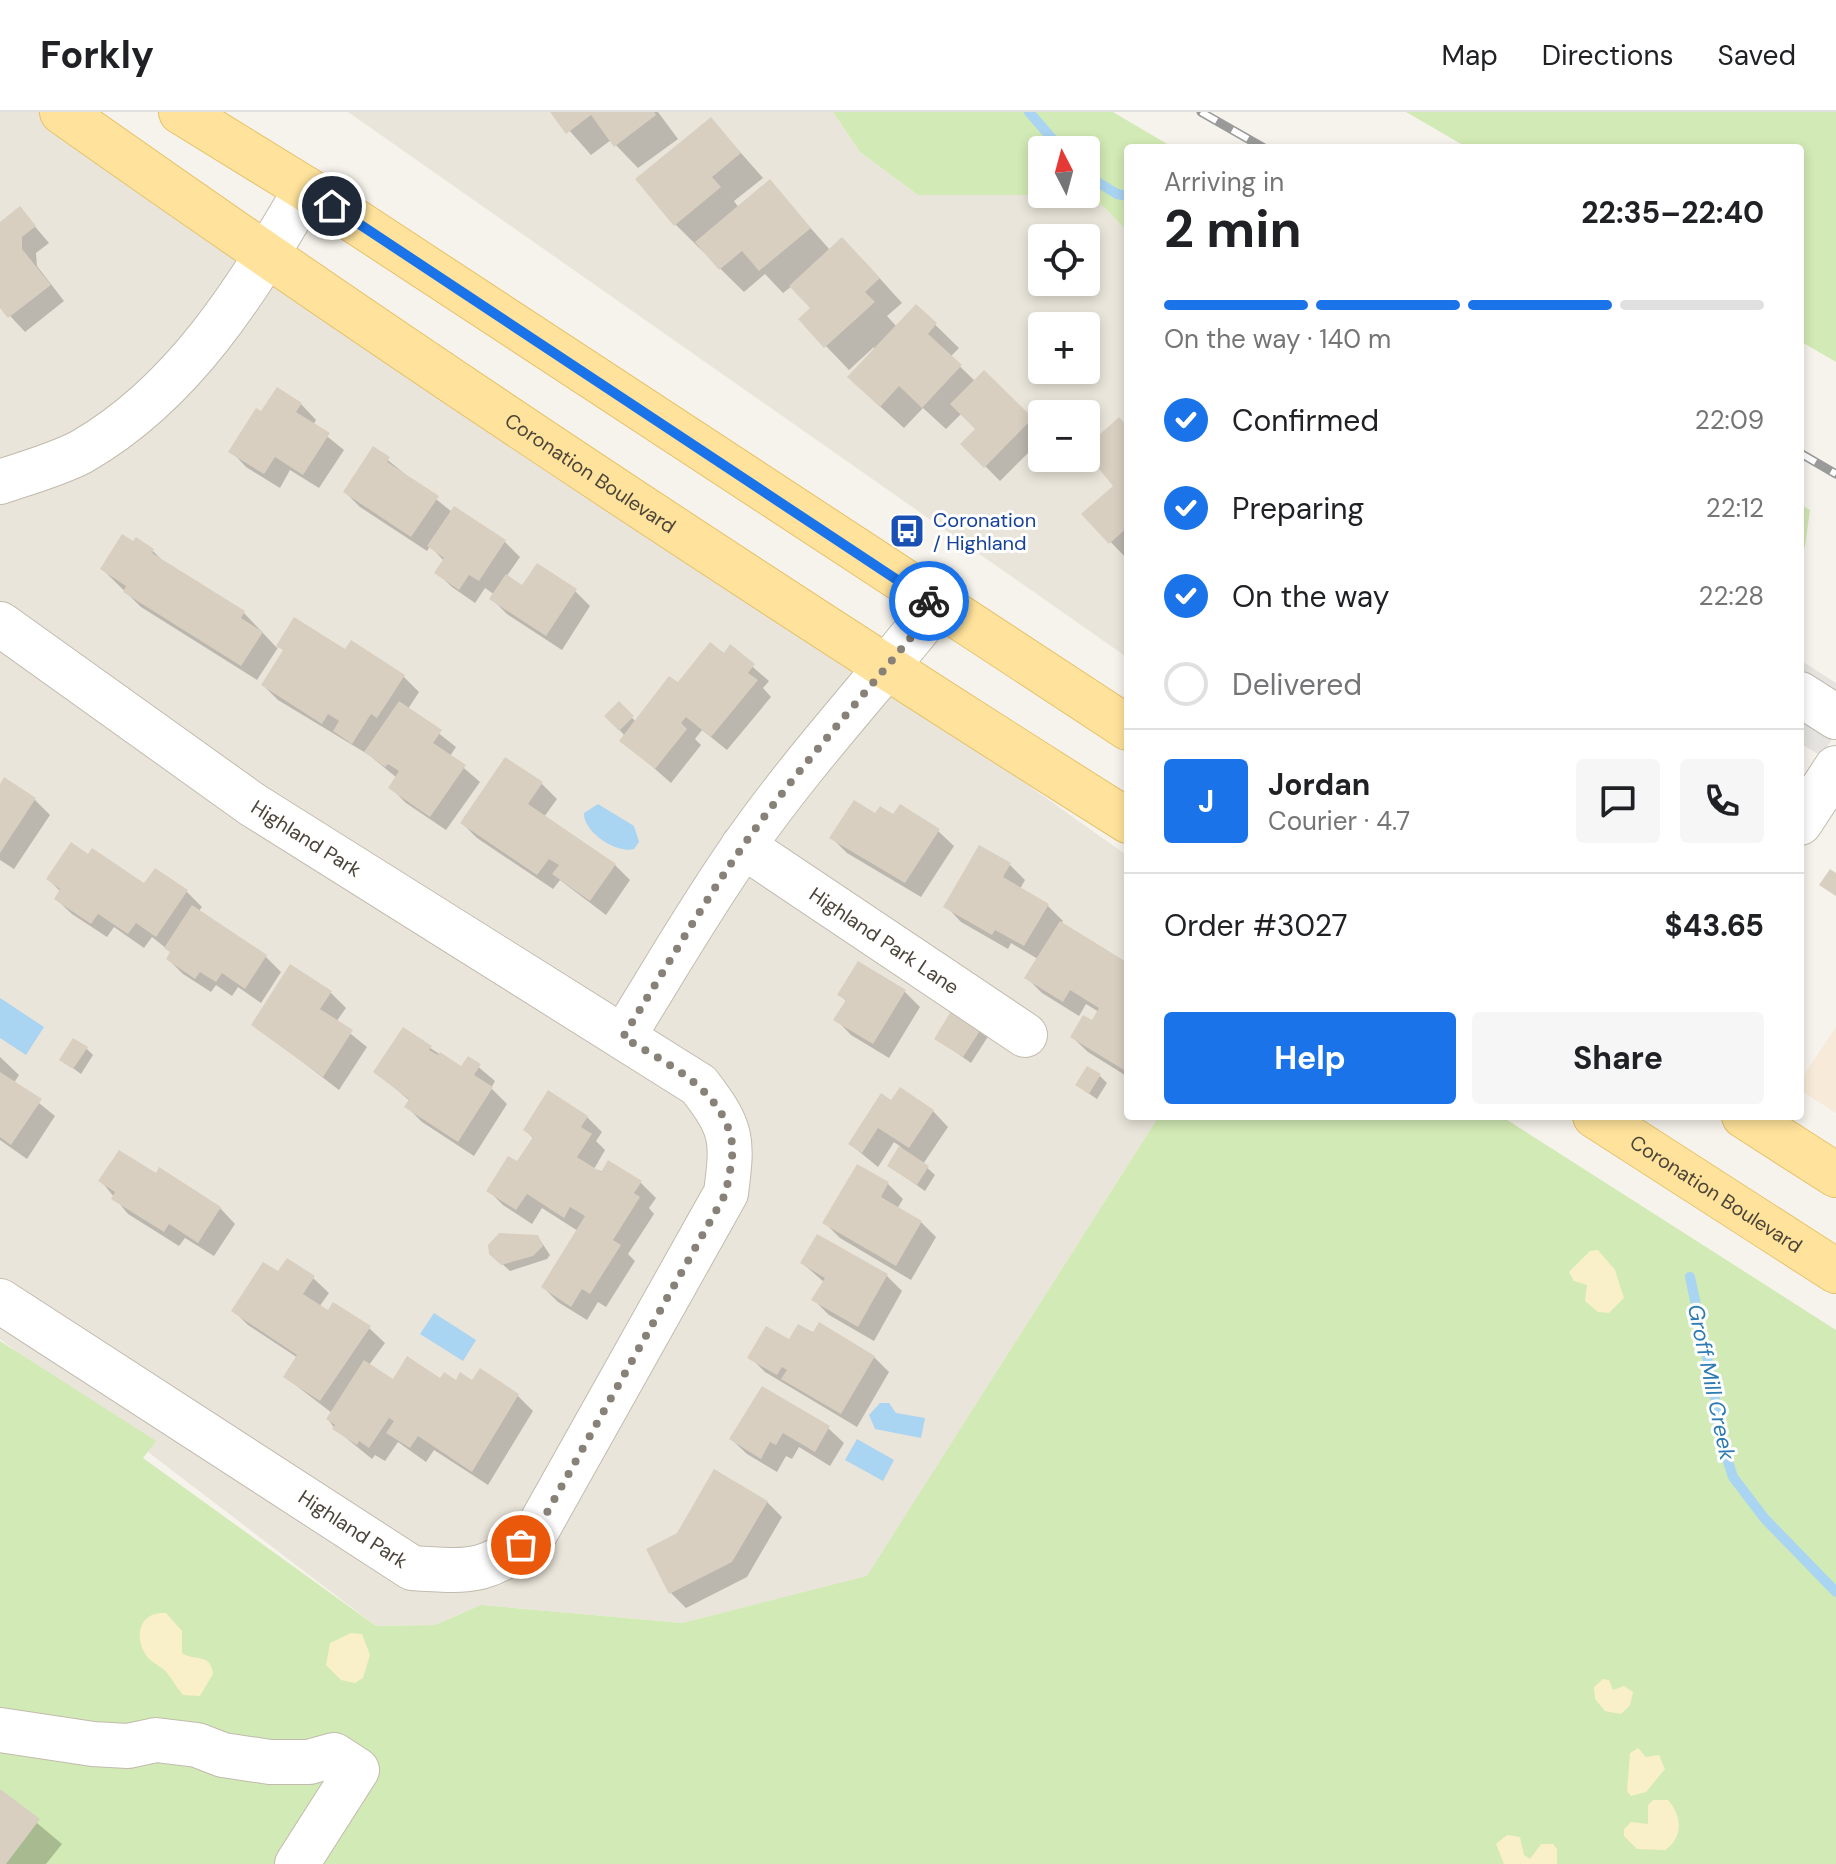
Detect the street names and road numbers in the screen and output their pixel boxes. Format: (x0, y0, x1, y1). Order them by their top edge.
street label: Coronation Boulevard (500, 407, 681, 539)
street label: Highland Park (246, 794, 366, 883)
street label: Highland Park Lane (804, 881, 964, 1000)
street label: Coronation Boulevard (1625, 1129, 1807, 1259)
street label: Highland Park (293, 1484, 413, 1574)

